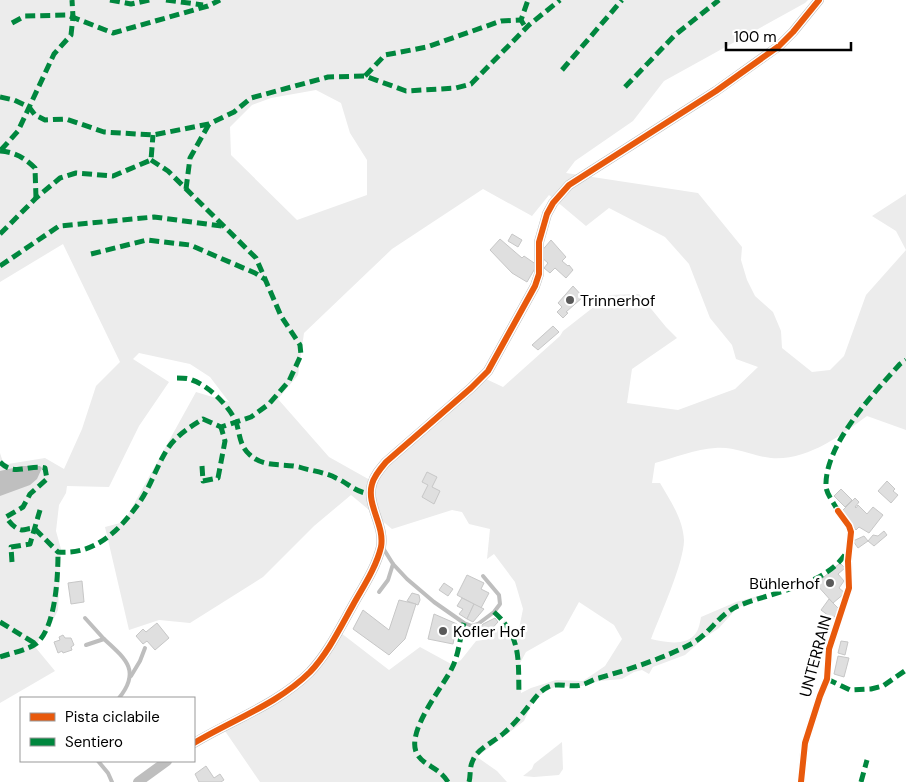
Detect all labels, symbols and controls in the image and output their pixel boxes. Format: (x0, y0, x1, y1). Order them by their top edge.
scale bar (726, 20, 851, 52)
text: 100 m (734, 27, 777, 47)
place label: Trinnerhof (580, 290, 655, 311)
marker: Trinnerhof (564, 294, 576, 306)
place label: Bühlerhof (749, 573, 820, 594)
marker: Bühlerhof (824, 577, 836, 589)
street label: UNTERRAIN (794, 613, 836, 699)
place label: Kofler Hof (453, 621, 525, 642)
marker: Kofler Hof (437, 625, 449, 637)
legend (20, 697, 195, 762)
text: Pista ciclabile (65, 707, 160, 727)
text: Sentiero (65, 732, 123, 752)

